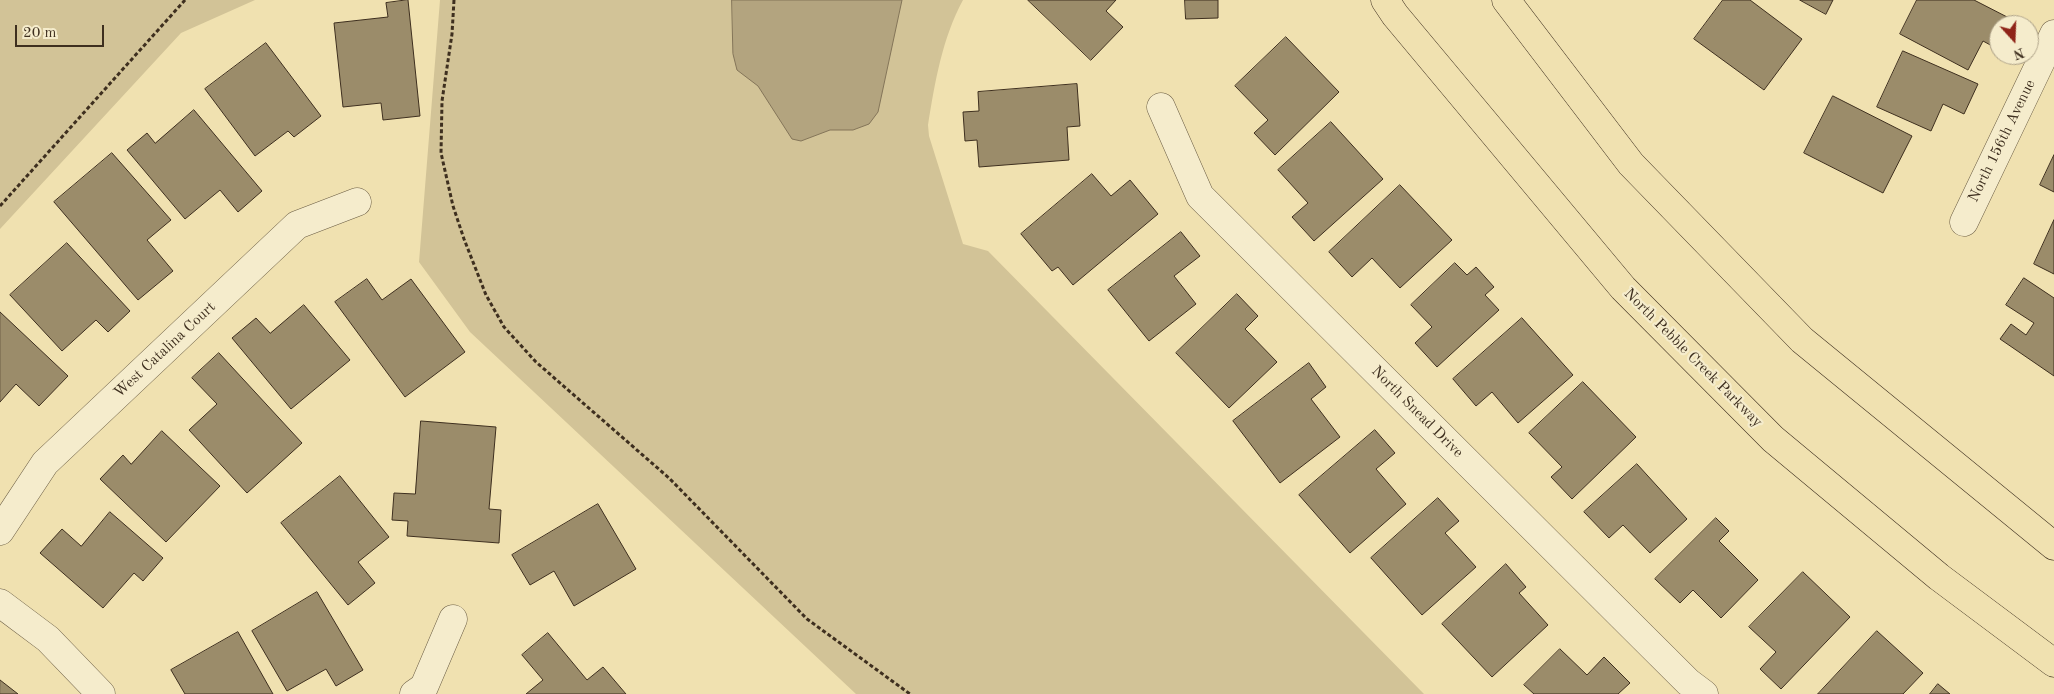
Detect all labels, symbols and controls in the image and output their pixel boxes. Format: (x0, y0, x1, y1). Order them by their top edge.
scale bar (18, 15, 106, 47)
north arrow (1989, 15, 2039, 65)
text: 20 m (23, 26, 57, 41)
text: N (2011, 45, 2026, 62)
street label: North 156th Avenue (1965, 77, 2039, 205)
street label: North Pebble Creek Parkway (1620, 285, 1766, 431)
street label: West Catalina Court (110, 298, 220, 402)
street label: North Snead Drive (1367, 362, 1467, 462)

